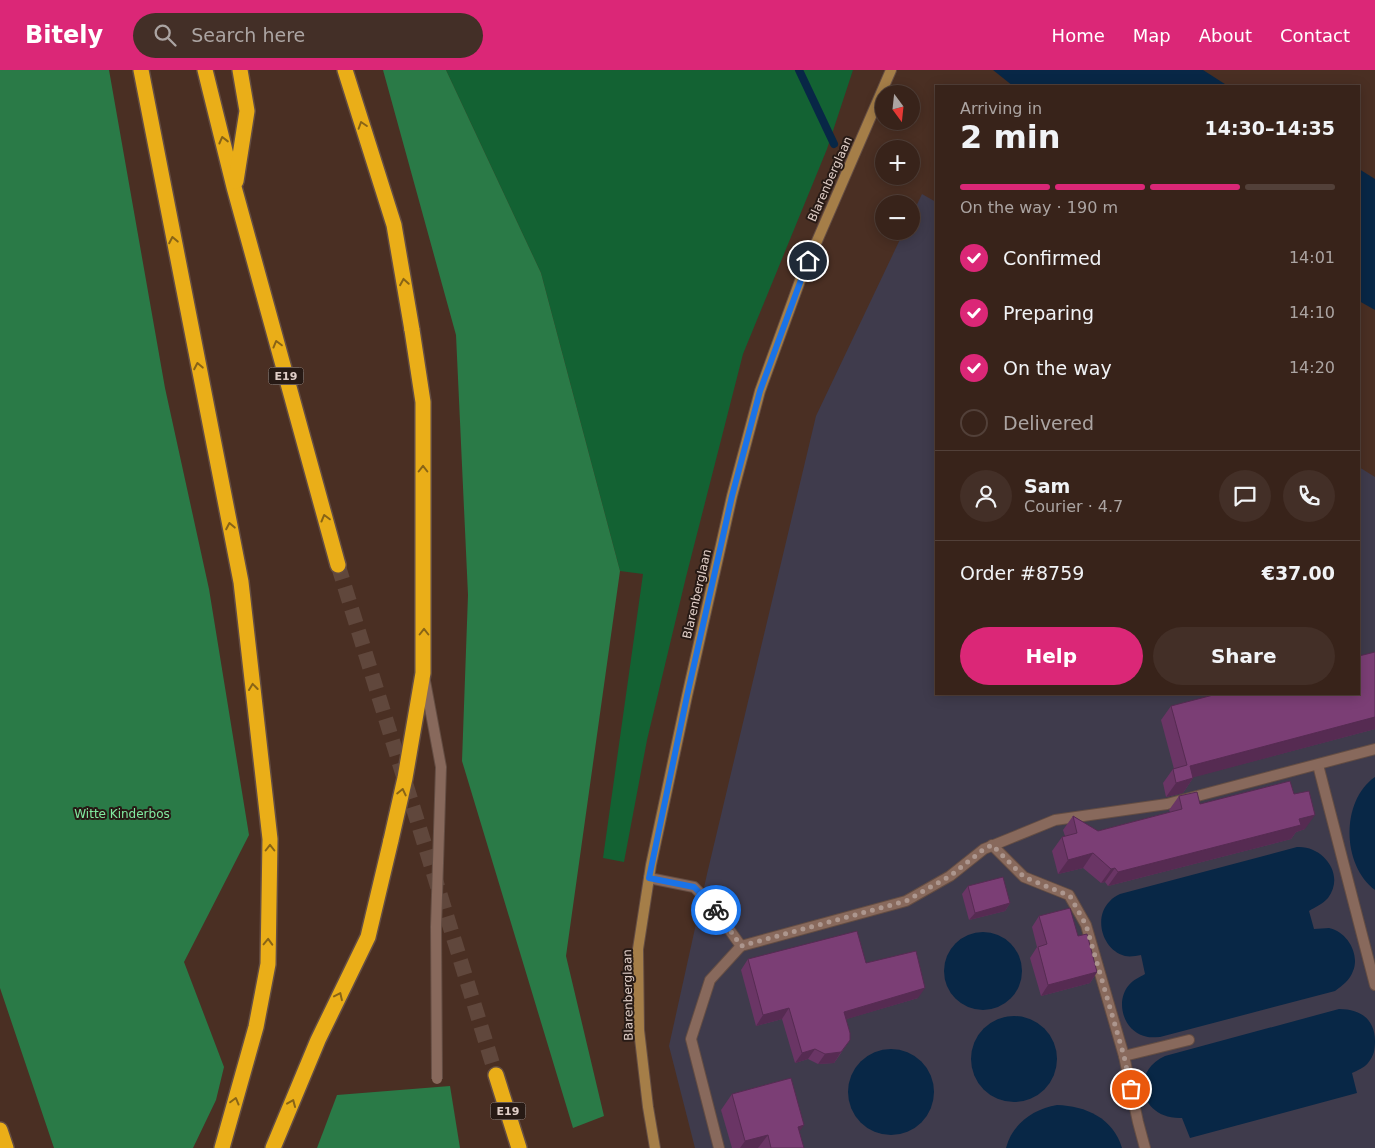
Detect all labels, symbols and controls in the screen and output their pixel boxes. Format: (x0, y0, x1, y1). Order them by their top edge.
search box (133, 13, 483, 58)
text: Bitely (25, 21, 103, 49)
icon: search (151, 21, 179, 49)
text: Search here (191, 24, 305, 46)
text: Home (1052, 25, 1105, 46)
text: Map (1133, 25, 1171, 46)
text: About (1199, 25, 1252, 46)
text: Contact (1280, 25, 1350, 46)
north arrow (875, 85, 920, 130)
map controls (875, 85, 920, 240)
text: Arriving in (960, 99, 1042, 118)
text: 14:30–14:35 (1205, 117, 1335, 139)
text: 2 min (960, 118, 1061, 156)
one-way arrow (358, 121, 368, 130)
street label: Blarenberglaan (805, 134, 855, 224)
one-way arrow (218, 135, 229, 144)
button: + (875, 140, 920, 185)
button: − (875, 195, 920, 240)
text: On the way · 190 m (960, 198, 1118, 217)
one-way arrow (168, 235, 179, 244)
pin (787, 240, 829, 282)
icon: check (960, 244, 988, 272)
icon: home (794, 247, 822, 275)
text: Confirmed (1003, 247, 1102, 269)
text: 14:01 (1289, 248, 1335, 267)
one-way arrow (399, 277, 409, 286)
icon: check (960, 299, 988, 327)
text: Preparing (1003, 302, 1094, 324)
text: 14:10 (1289, 303, 1335, 322)
one-way arrow (273, 340, 283, 349)
icon: check (960, 354, 988, 382)
text: On the way (1003, 357, 1112, 379)
text: 14:20 (1289, 358, 1335, 377)
one-way arrow (193, 362, 204, 371)
road number: E19 (268, 368, 304, 384)
text: Delivered (1003, 412, 1094, 434)
one-way arrow (418, 465, 428, 472)
button: person (960, 470, 1012, 522)
button: chat (1219, 470, 1271, 522)
button: phone (1283, 470, 1335, 522)
text: Sam (1024, 475, 1070, 497)
text: Courier · 4.7 (1024, 497, 1123, 516)
one-way arrow (320, 514, 330, 522)
one-way arrow (225, 521, 235, 530)
street label: Blarenberglaan (680, 548, 714, 640)
text: Order #8759 (960, 562, 1084, 584)
text: €37.00 (1262, 562, 1335, 584)
one-way arrow (419, 627, 429, 635)
button: Help (960, 627, 1143, 685)
button: Share (1153, 627, 1335, 685)
one-way arrow (248, 682, 259, 690)
one-way arrow (396, 788, 407, 797)
park label: Witte Kinderbos (74, 807, 170, 821)
one-way arrow (265, 844, 275, 852)
courier (691, 885, 741, 935)
icon: bike (702, 896, 730, 924)
one-way arrow (263, 938, 274, 946)
street label: Blarenberglaan (620, 949, 636, 1041)
one-way arrow (333, 992, 344, 1001)
pin (1110, 1068, 1152, 1110)
icon: bag (1117, 1075, 1145, 1103)
one-way arrow (230, 1097, 240, 1106)
one-way arrow (286, 1099, 296, 1108)
road number: E19 (490, 1102, 526, 1120)

